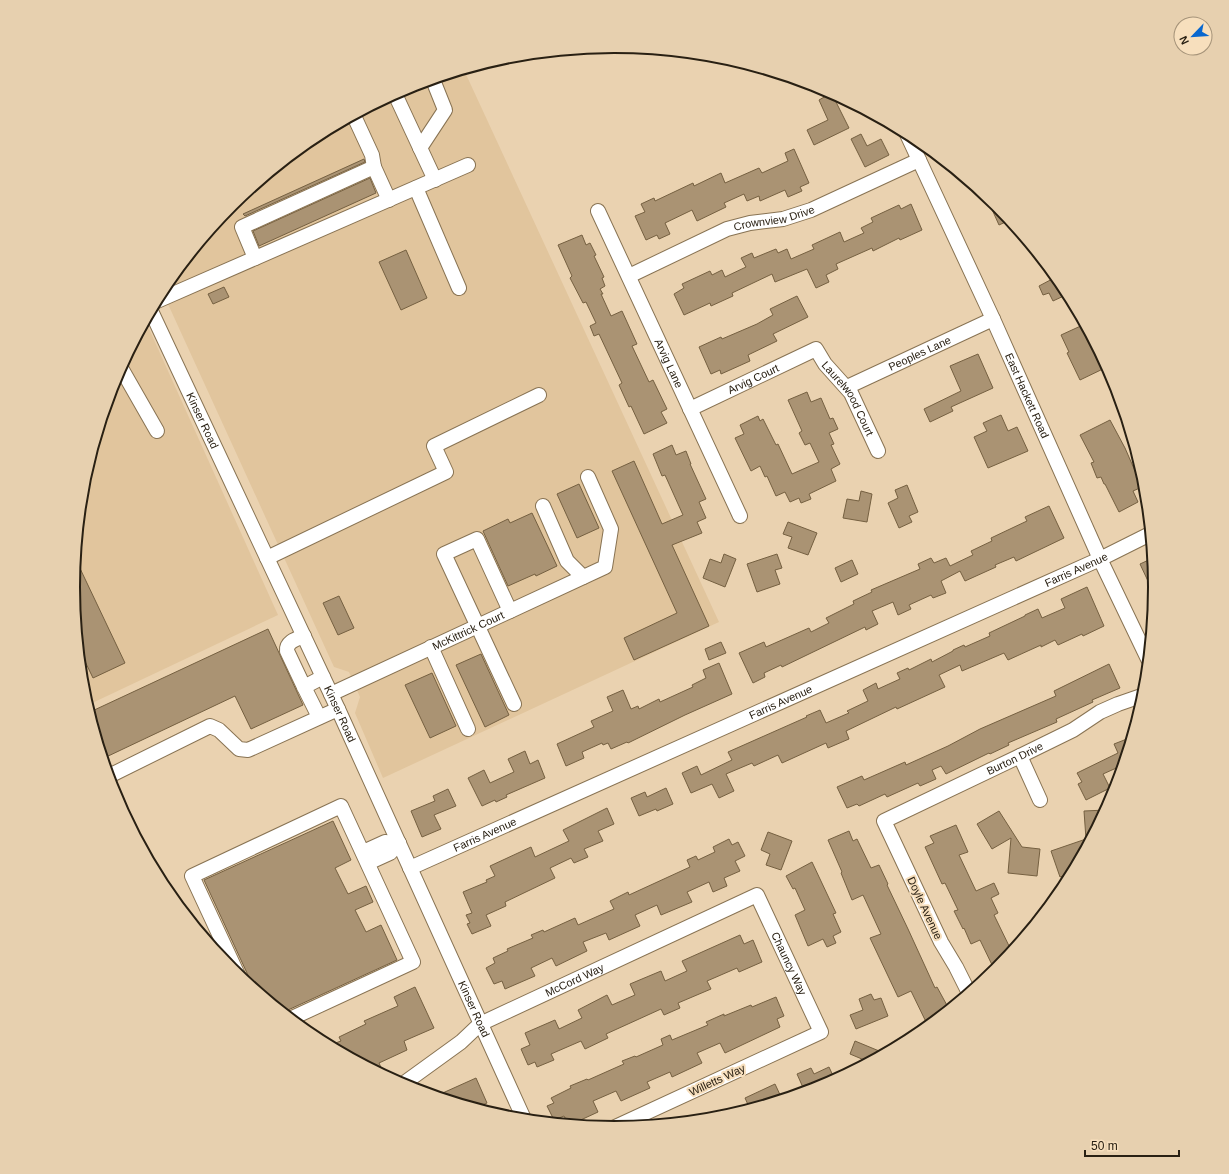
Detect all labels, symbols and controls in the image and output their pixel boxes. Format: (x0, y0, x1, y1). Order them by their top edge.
north arrow (1173, 16, 1213, 56)
text: N (1177, 34, 1191, 46)
street label: Crownview Drive (732, 203, 816, 233)
street label: Peoples Lane (886, 334, 953, 373)
street label: Arvig Lane (652, 337, 685, 390)
street label: East Hackett Road (1003, 351, 1051, 440)
street label: Laurelwood Court (820, 359, 876, 438)
street label: Arvig Court (726, 362, 781, 396)
street label: Kinser Road (184, 391, 221, 450)
street label: Farris Avenue (1043, 550, 1110, 589)
street label: McKittrick Court (430, 609, 506, 652)
street label: Farris Avenue (747, 683, 814, 721)
street label: Kinser Road (322, 684, 358, 744)
street label: Burton Drive (985, 740, 1045, 777)
street label: Farris Avenue (451, 815, 518, 854)
street label: Doyle Avenue (905, 875, 945, 941)
street label: Chauncy Way (769, 930, 809, 997)
street label: McCord Way (543, 961, 606, 999)
street label: Kinser Road (456, 979, 492, 1039)
street label: Willetts Way (687, 1062, 747, 1098)
scale bar (1085, 1132, 1179, 1158)
text: 50 m (1091, 1139, 1118, 1153)

